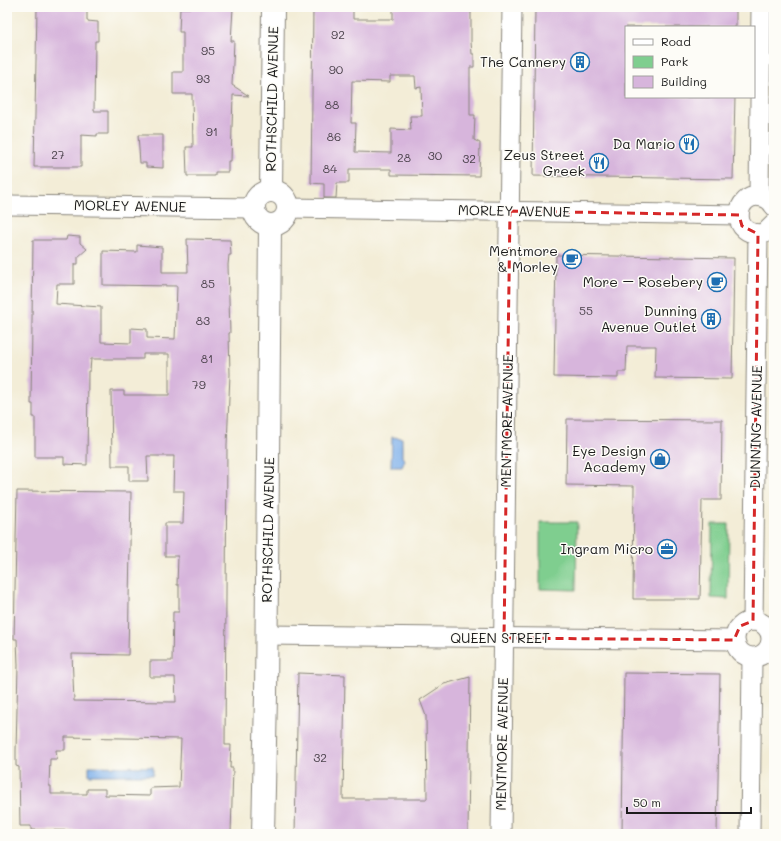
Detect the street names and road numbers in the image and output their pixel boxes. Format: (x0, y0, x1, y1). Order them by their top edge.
street label: ROTHSCHILD AVENUE (261, 26, 282, 172)
street label: MORLEY AVENUE (74, 195, 186, 216)
street label: MORLEY AVENUE (458, 200, 570, 221)
street label: MENTMORE AVENUE (496, 354, 517, 488)
street label: DUNNING AVENUE (745, 365, 766, 489)
street label: ROTHSCHILD AVENUE (257, 457, 278, 603)
street label: QUEEN STREET (450, 628, 550, 647)
street label: MENTMORE AVENUE (491, 677, 512, 811)

